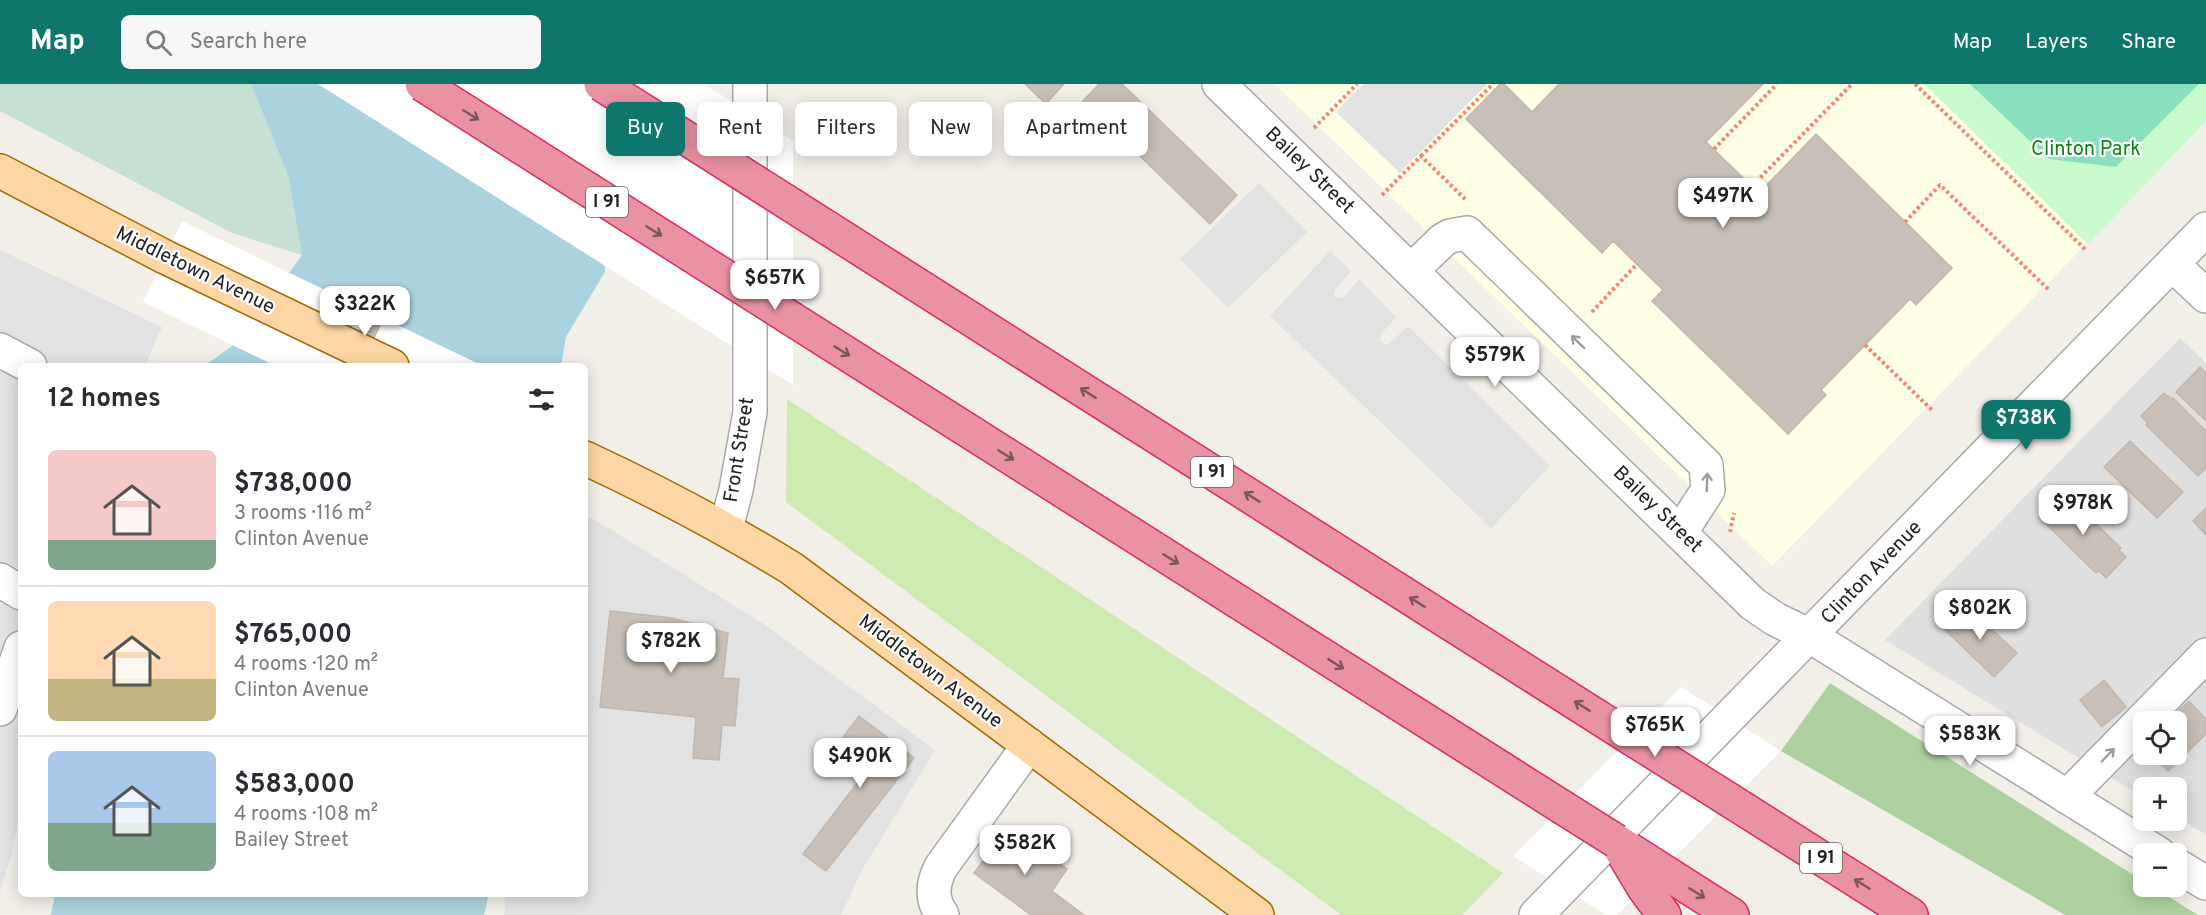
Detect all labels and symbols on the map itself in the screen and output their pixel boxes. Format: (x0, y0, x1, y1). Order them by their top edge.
one-way arrow (463, 109, 480, 122)
street label: Bailey Street (1259, 122, 1359, 220)
park label: Clinton Park (2031, 137, 2141, 163)
pin: $497K (1681, 178, 1765, 229)
road number: I 91 (586, 187, 628, 217)
street label: Middletown Avenue (111, 221, 279, 321)
one-way arrow (645, 226, 662, 238)
pin: $657K (733, 260, 817, 311)
pin: $322K (323, 286, 407, 337)
one-way arrow (1571, 334, 1586, 349)
pin: $579K (1453, 337, 1537, 388)
one-way arrow (833, 345, 850, 357)
one-way arrow (1079, 386, 1096, 399)
street label: Front Street (719, 395, 761, 505)
pin: $738K (1984, 400, 2068, 451)
one-way arrow (998, 449, 1014, 461)
road number: I 91 (1191, 457, 1233, 487)
street label: Bailey Street (1607, 461, 1707, 559)
one-way arrow (1701, 473, 1713, 493)
pin: $978K (2041, 485, 2125, 536)
one-way arrow (1244, 491, 1261, 503)
street label: Clinton Avenue (1816, 516, 1928, 630)
one-way arrow (1162, 554, 1179, 566)
pin: $802K (1938, 590, 2022, 641)
one-way arrow (1409, 595, 1426, 607)
street label: Middletown Avenue (853, 609, 1007, 735)
pin: $782K (629, 623, 713, 674)
one-way arrow (1327, 658, 1344, 670)
one-way arrow (1573, 700, 1590, 713)
pin: $765K (1613, 707, 1697, 758)
pin: $583K (1928, 716, 2012, 767)
pin: $490K (818, 738, 902, 789)
one-way arrow (2101, 748, 2115, 763)
pin: $582K (983, 825, 1067, 876)
road number: I 91 (1800, 843, 1842, 873)
one-way arrow (1854, 877, 1871, 889)
one-way arrow (1688, 887, 1705, 899)

